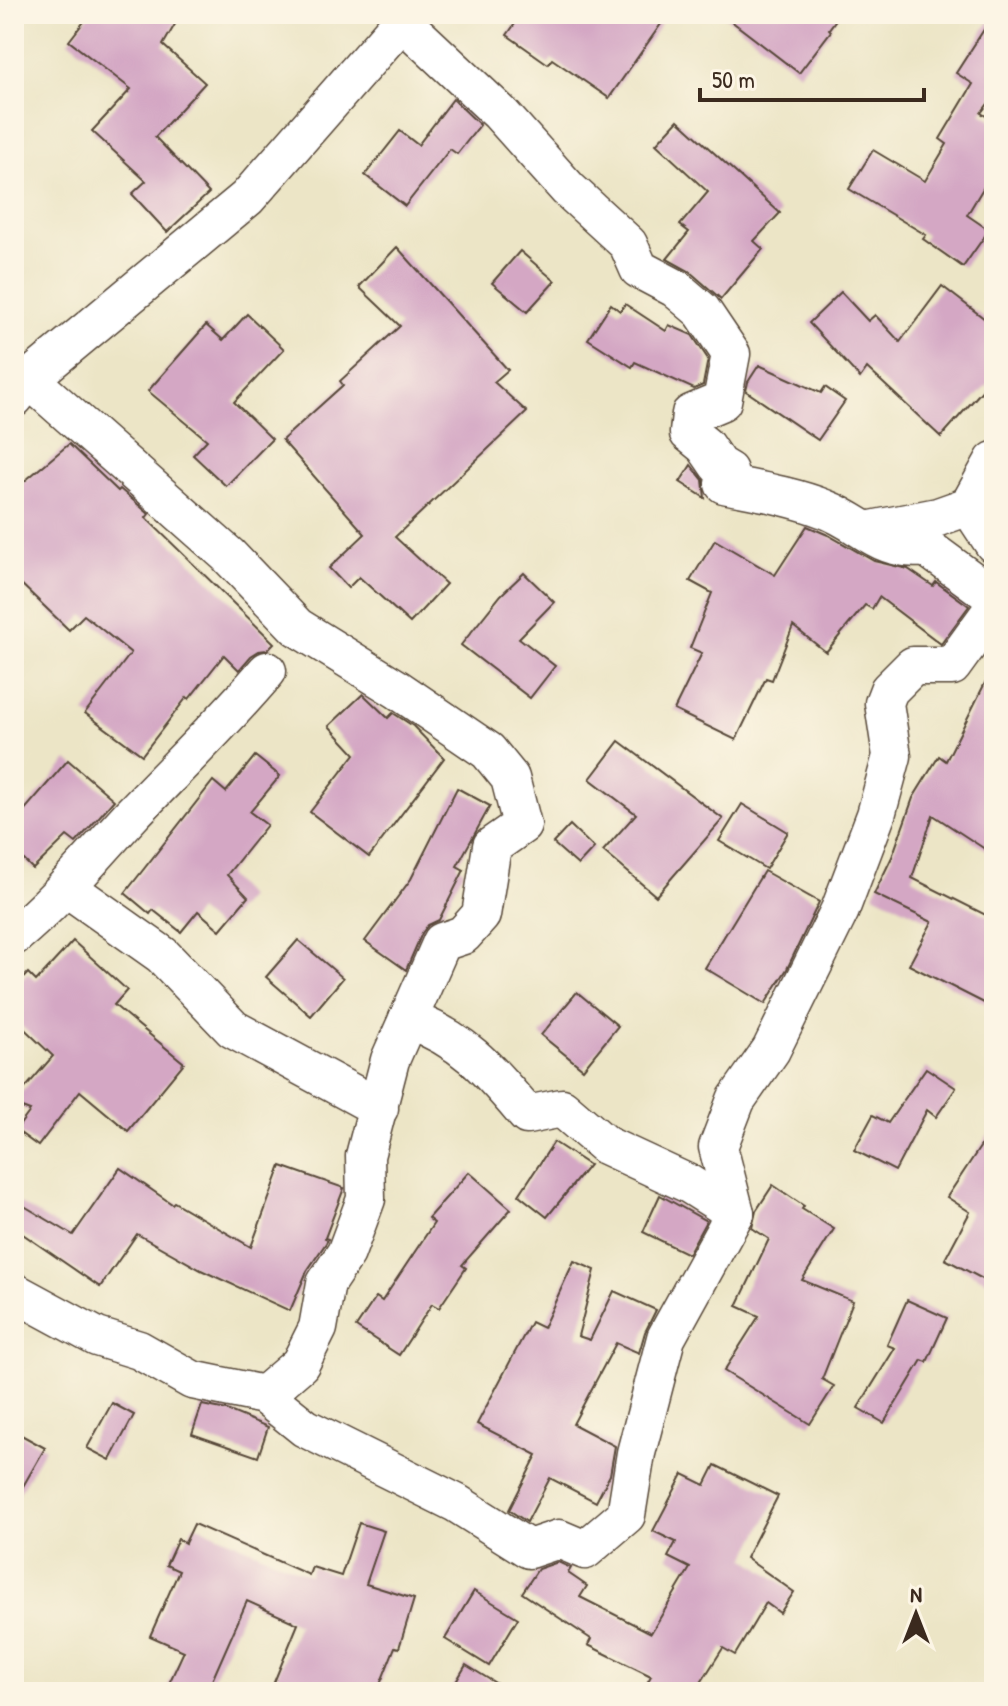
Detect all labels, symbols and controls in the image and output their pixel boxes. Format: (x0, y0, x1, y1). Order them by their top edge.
scale bar (700, 52, 924, 102)
text: 50 m (712, 63, 755, 95)
north arrow (876, 1574, 956, 1654)
text: N (910, 1579, 922, 1609)

